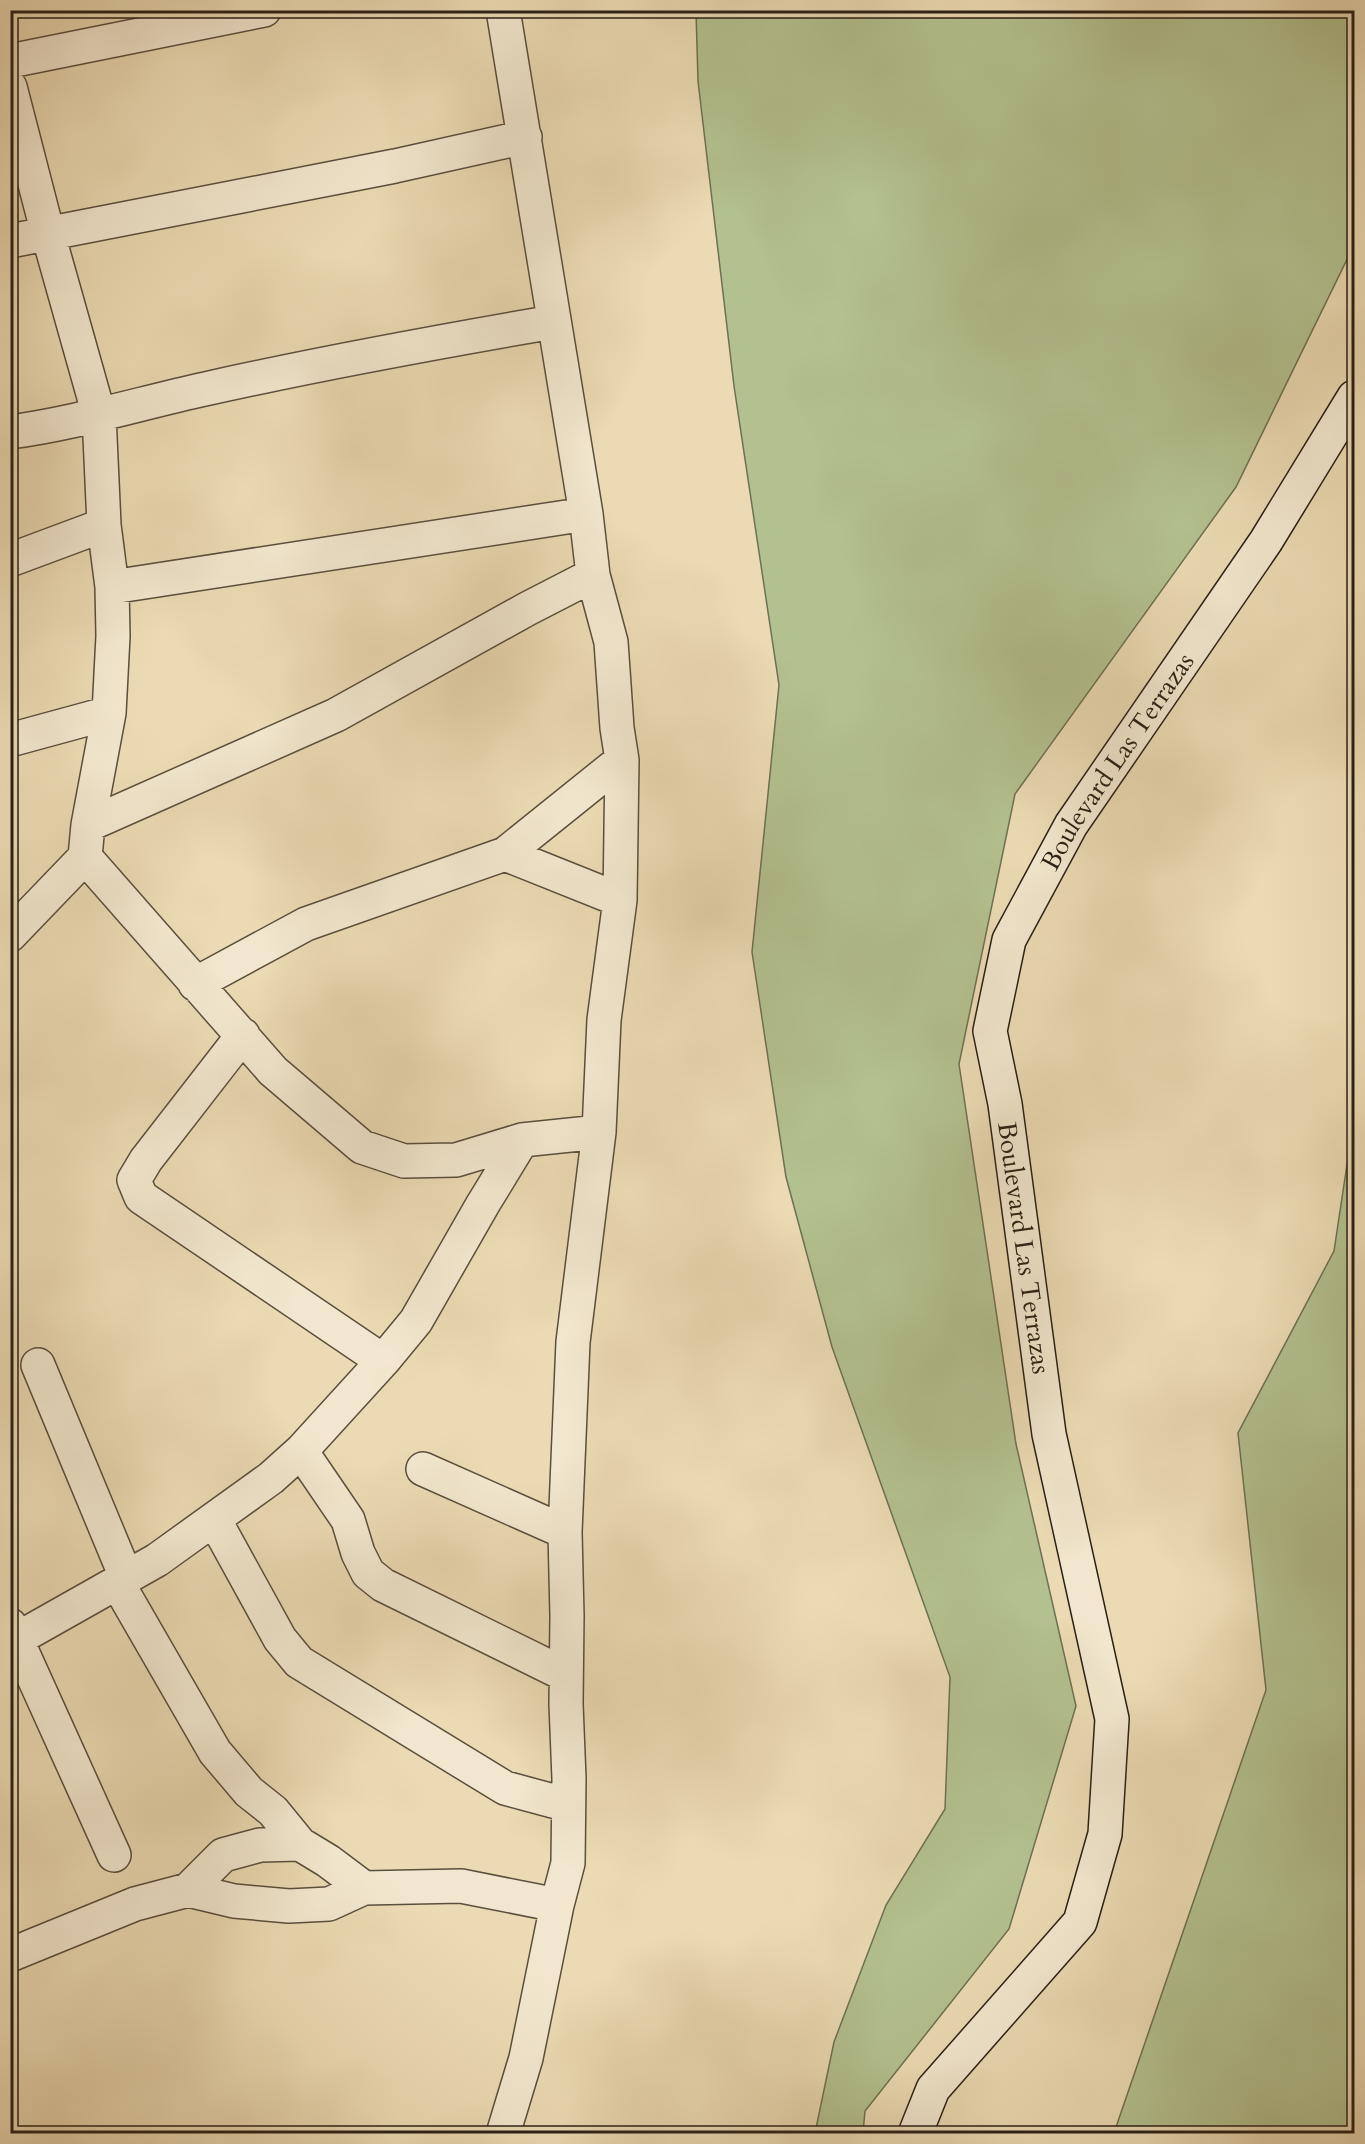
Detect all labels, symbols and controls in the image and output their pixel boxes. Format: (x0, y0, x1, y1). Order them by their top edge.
street label: Boulevard Las Terrazas (1032, 646, 1202, 876)
street label: Boulevard Las Terrazas (989, 1120, 1059, 1376)

